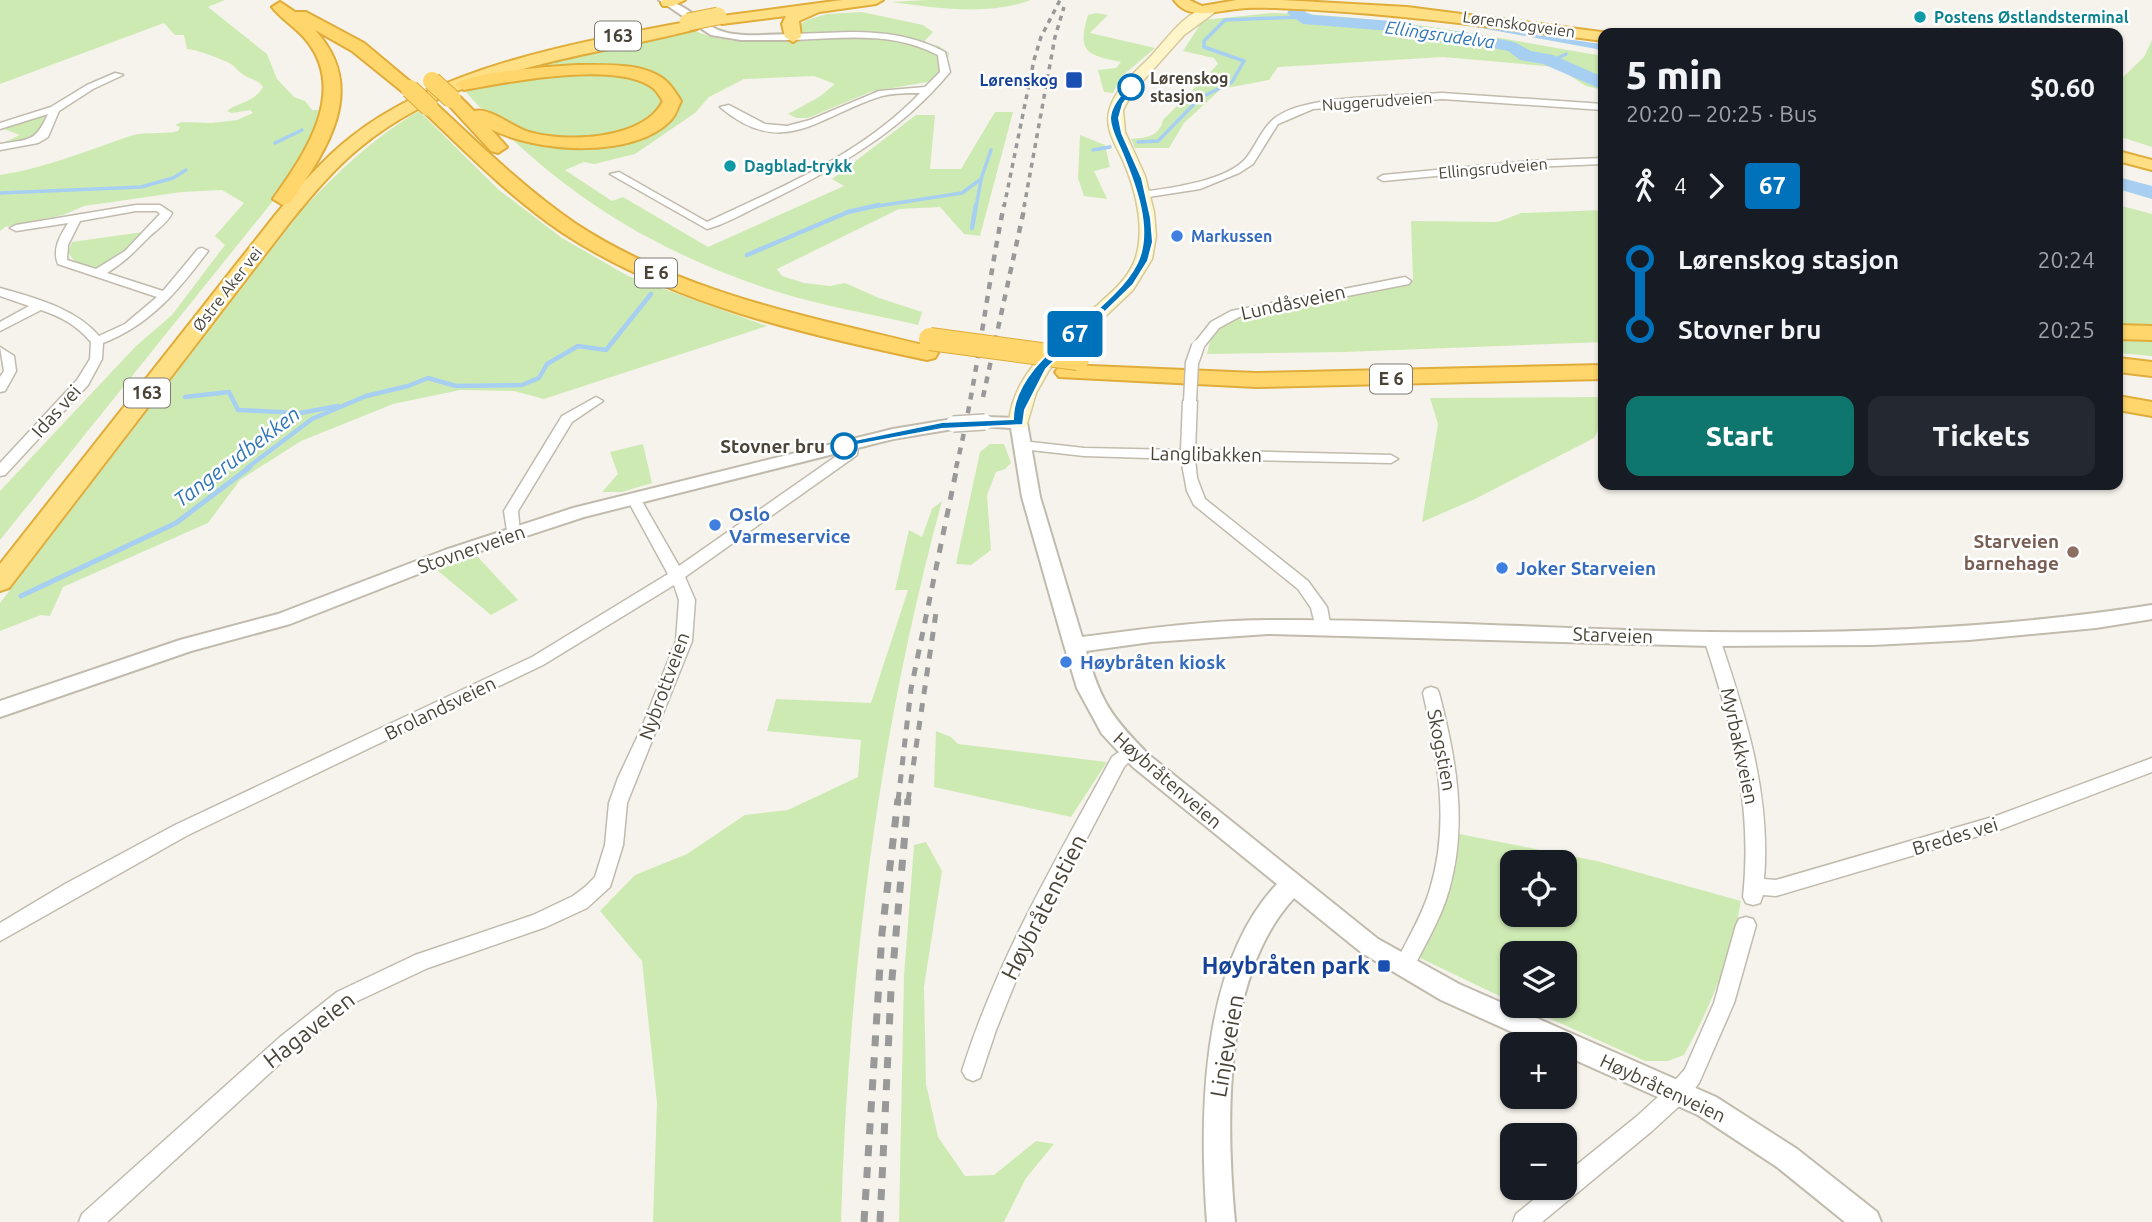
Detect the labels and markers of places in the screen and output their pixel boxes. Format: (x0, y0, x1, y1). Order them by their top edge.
place label: Postens Østlandsterminal (1934, 8, 2129, 26)
marker: Postens Østlandsterminal (1912, 9, 1928, 25)
place label: Lørenskog stasjon (1150, 69, 1229, 105)
marker: Lørenskog (1064, 70, 1084, 90)
place label: Lørenskog (979, 71, 1058, 89)
marker: Lørenskog stasjon (1118, 74, 1144, 100)
place label: Dagblad-trykk (744, 157, 852, 175)
marker: Dagblad-trykk (722, 158, 738, 174)
place label: Markussen (1191, 227, 1272, 245)
marker: Markussen (1169, 228, 1185, 244)
marker: Stovner bru (831, 433, 857, 459)
place label: Stovner bru (720, 435, 825, 457)
place label: Oslo Varmeservice (729, 503, 851, 547)
marker: Oslo Varmeservice (707, 517, 723, 533)
place label: Starveien barnehage (1964, 530, 2059, 574)
marker: Starveien barnehage (2065, 544, 2081, 560)
place label: Joker Starveien (1516, 557, 1656, 579)
marker: Joker Starveien (1494, 560, 1510, 576)
place label: Høybråten kiosk (1080, 651, 1226, 673)
marker: Høybråten kiosk (1058, 654, 1074, 670)
place label: Høybråten park (1202, 953, 1370, 978)
marker: Høybråten park (1376, 958, 1392, 974)

